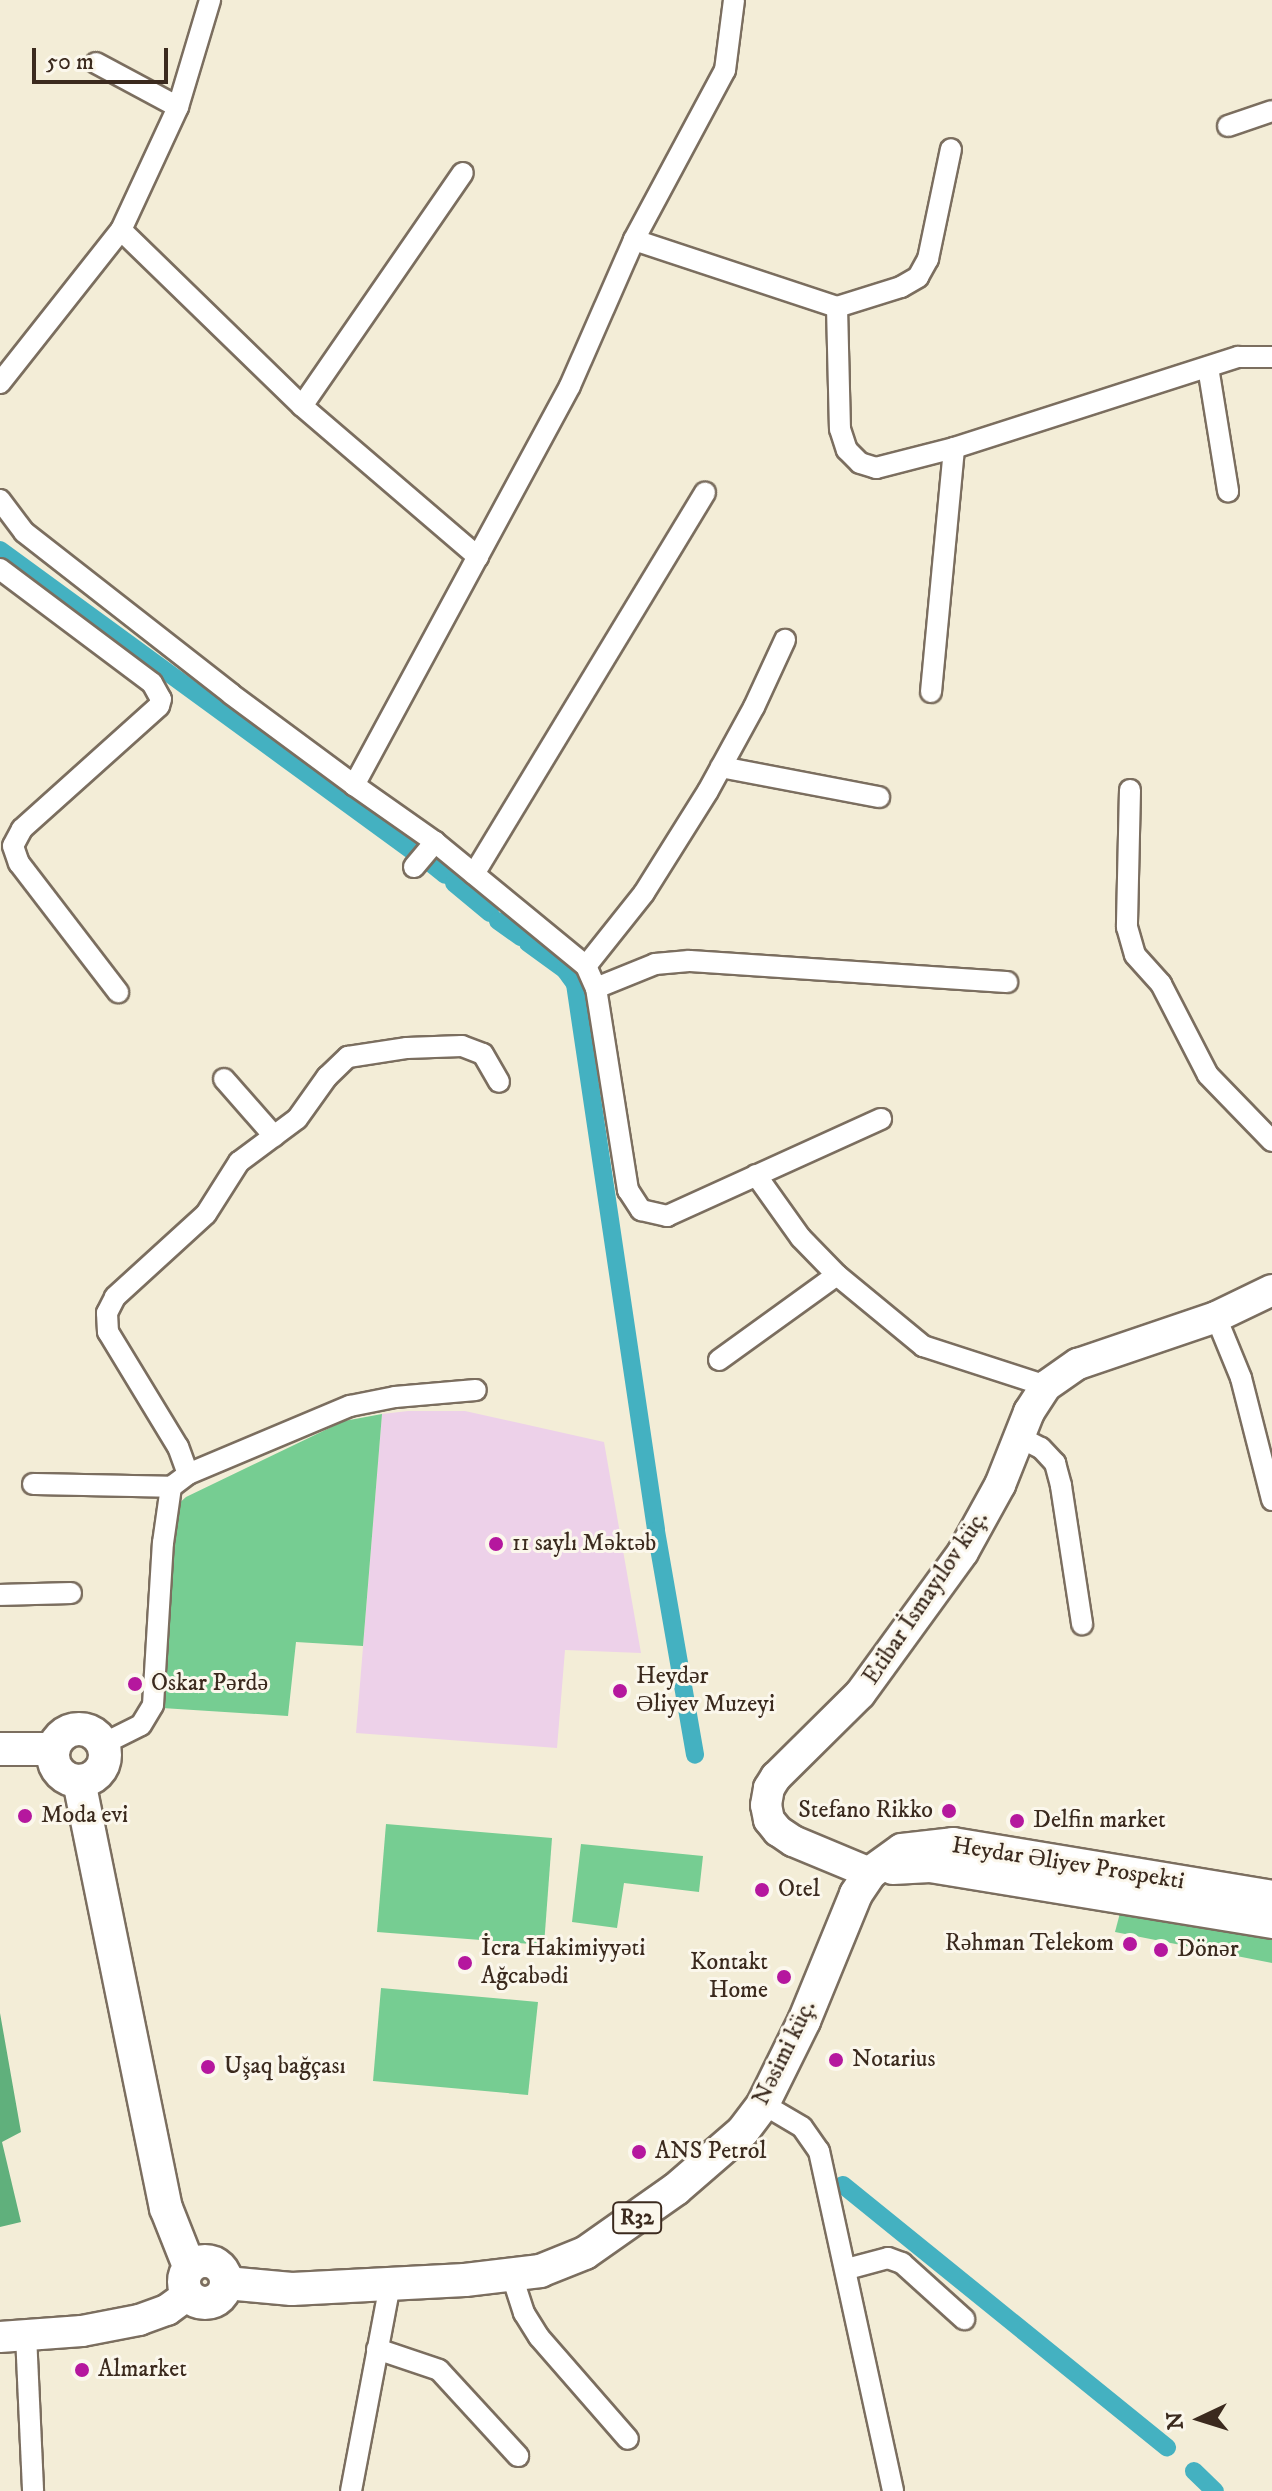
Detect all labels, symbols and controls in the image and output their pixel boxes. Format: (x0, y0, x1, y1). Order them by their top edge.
scale bar (36, 32, 172, 82)
text: 50 m (46, 47, 94, 77)
street label: Etibar İsmayılov küç. (857, 1505, 995, 1691)
place label: 11 saylı Məktəb (512, 1530, 656, 1558)
marker: 11 saylı Məktəb (487, 1535, 505, 1553)
place label: Heydər Əliyev Muzeyi (636, 1663, 775, 1719)
place label: Oskar Pərdə (151, 1670, 268, 1698)
marker: Oskar Pərdə (126, 1675, 144, 1693)
marker: Heydər Əliyev Muzeyi (611, 1682, 629, 1700)
place label: Stefano Rikko (798, 1797, 933, 1825)
place label: Moda evi (41, 1802, 128, 1830)
marker: Stefano Rikko (940, 1802, 958, 1820)
marker: Moda evi (16, 1807, 34, 1825)
place label: Delfin market (1033, 1807, 1166, 1835)
marker: Delfin market (1008, 1812, 1026, 1830)
street label: Heydar Əliyev Prospekti (950, 1831, 1186, 1897)
place label: Otel (778, 1876, 820, 1904)
marker: Otel (753, 1881, 771, 1899)
place label: Rəhman Telekom (945, 1930, 1114, 1958)
place label: İcra Hakimiyyəti Ağcabədi (481, 1935, 645, 1991)
marker: Rəhman Telekom (1121, 1935, 1139, 1953)
place label: Dönər (1177, 1936, 1239, 1964)
marker: Dönər (1152, 1941, 1170, 1959)
place label: Kontakt Home (690, 1949, 768, 2005)
marker: İcra Hakimiyyəti Ağcabədi (456, 1954, 474, 1972)
marker: Kontakt Home (775, 1968, 793, 1986)
street label: Nəsimi küç. (747, 1996, 823, 2110)
place label: Notarius (852, 2046, 935, 2074)
marker: Notarius (827, 2051, 845, 2069)
place label: Uşaq bağçası (224, 2053, 346, 2081)
marker: Uşaq bağçası (199, 2058, 217, 2076)
place label: ANS Petrol (655, 2138, 766, 2166)
marker: ANS Petrol (630, 2143, 648, 2161)
road number: R32 (611, 2200, 663, 2236)
place label: Almarket (98, 2356, 187, 2384)
marker: Almarket (73, 2361, 91, 2379)
north arrow (1160, 2379, 1240, 2459)
text: N (1161, 2411, 1190, 2431)

